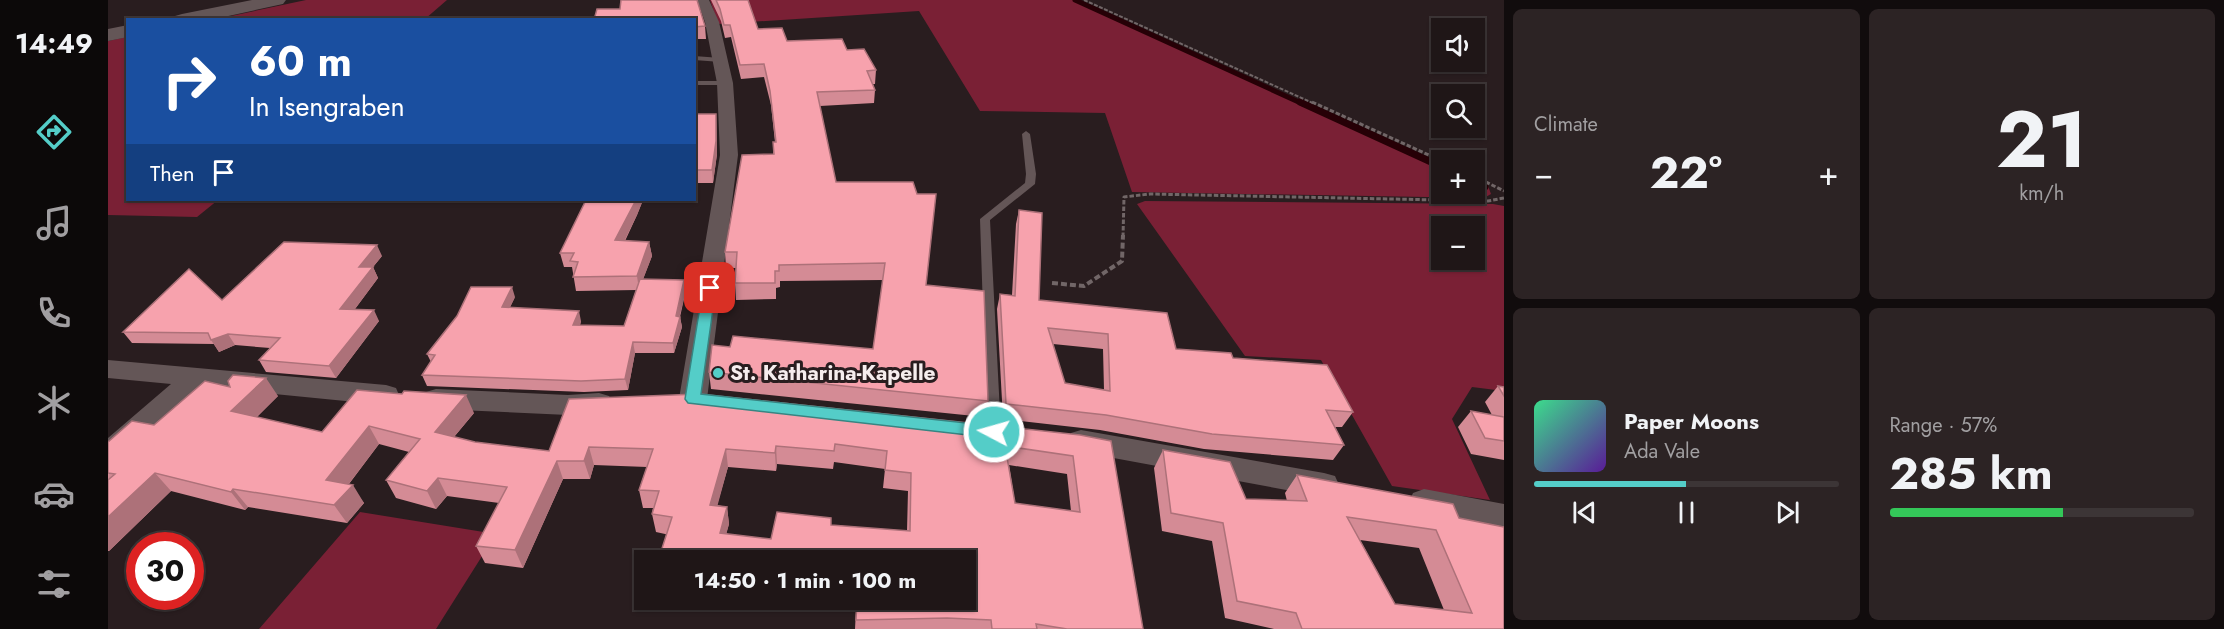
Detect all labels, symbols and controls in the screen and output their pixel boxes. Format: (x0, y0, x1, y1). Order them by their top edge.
map controls (1431, 18, 1485, 270)
button: sound (1431, 18, 1485, 72)
text: 14:49 (15, 24, 93, 63)
text: 60 m (249, 31, 352, 92)
icon: right (150, 42, 228, 120)
button: search (1431, 84, 1485, 138)
text: 21 (1996, 84, 2087, 196)
text: In Isengraben (249, 87, 405, 126)
text: Climate (1534, 110, 1598, 139)
icon: directions (33, 111, 75, 153)
text: 22° (1650, 140, 1722, 205)
button: + (1431, 150, 1485, 204)
text: − (1534, 150, 1553, 197)
text: + (1818, 150, 1839, 197)
icon: arrive (207, 156, 240, 189)
text: Then (150, 157, 195, 189)
text: km/h (2019, 179, 2064, 208)
icon: music (33, 202, 75, 244)
button: − (1431, 216, 1485, 270)
pin (684, 262, 735, 313)
icon: arrive (693, 271, 726, 304)
icon: phone (33, 292, 75, 334)
place label: St. Katharina-Kapelle (730, 358, 936, 388)
marker: St. Katharina-Kapelle (711, 366, 725, 380)
icon: climate (33, 382, 75, 424)
position arrow (962, 400, 1026, 464)
text: Paper Moons (1624, 405, 1759, 437)
text: Range · 57% (1890, 411, 1997, 440)
text: Ada Vale (1624, 437, 1700, 466)
text: 285 km (1890, 441, 2053, 506)
icon: car (33, 473, 75, 515)
icon: previous (1568, 496, 1601, 529)
icon: pause (1670, 496, 1703, 529)
icon: next (1771, 496, 1804, 529)
speed limit sign: 30 (126, 532, 204, 610)
icon: filters (33, 563, 75, 605)
text: 14:50 · 1 min · 100 m (694, 564, 916, 596)

